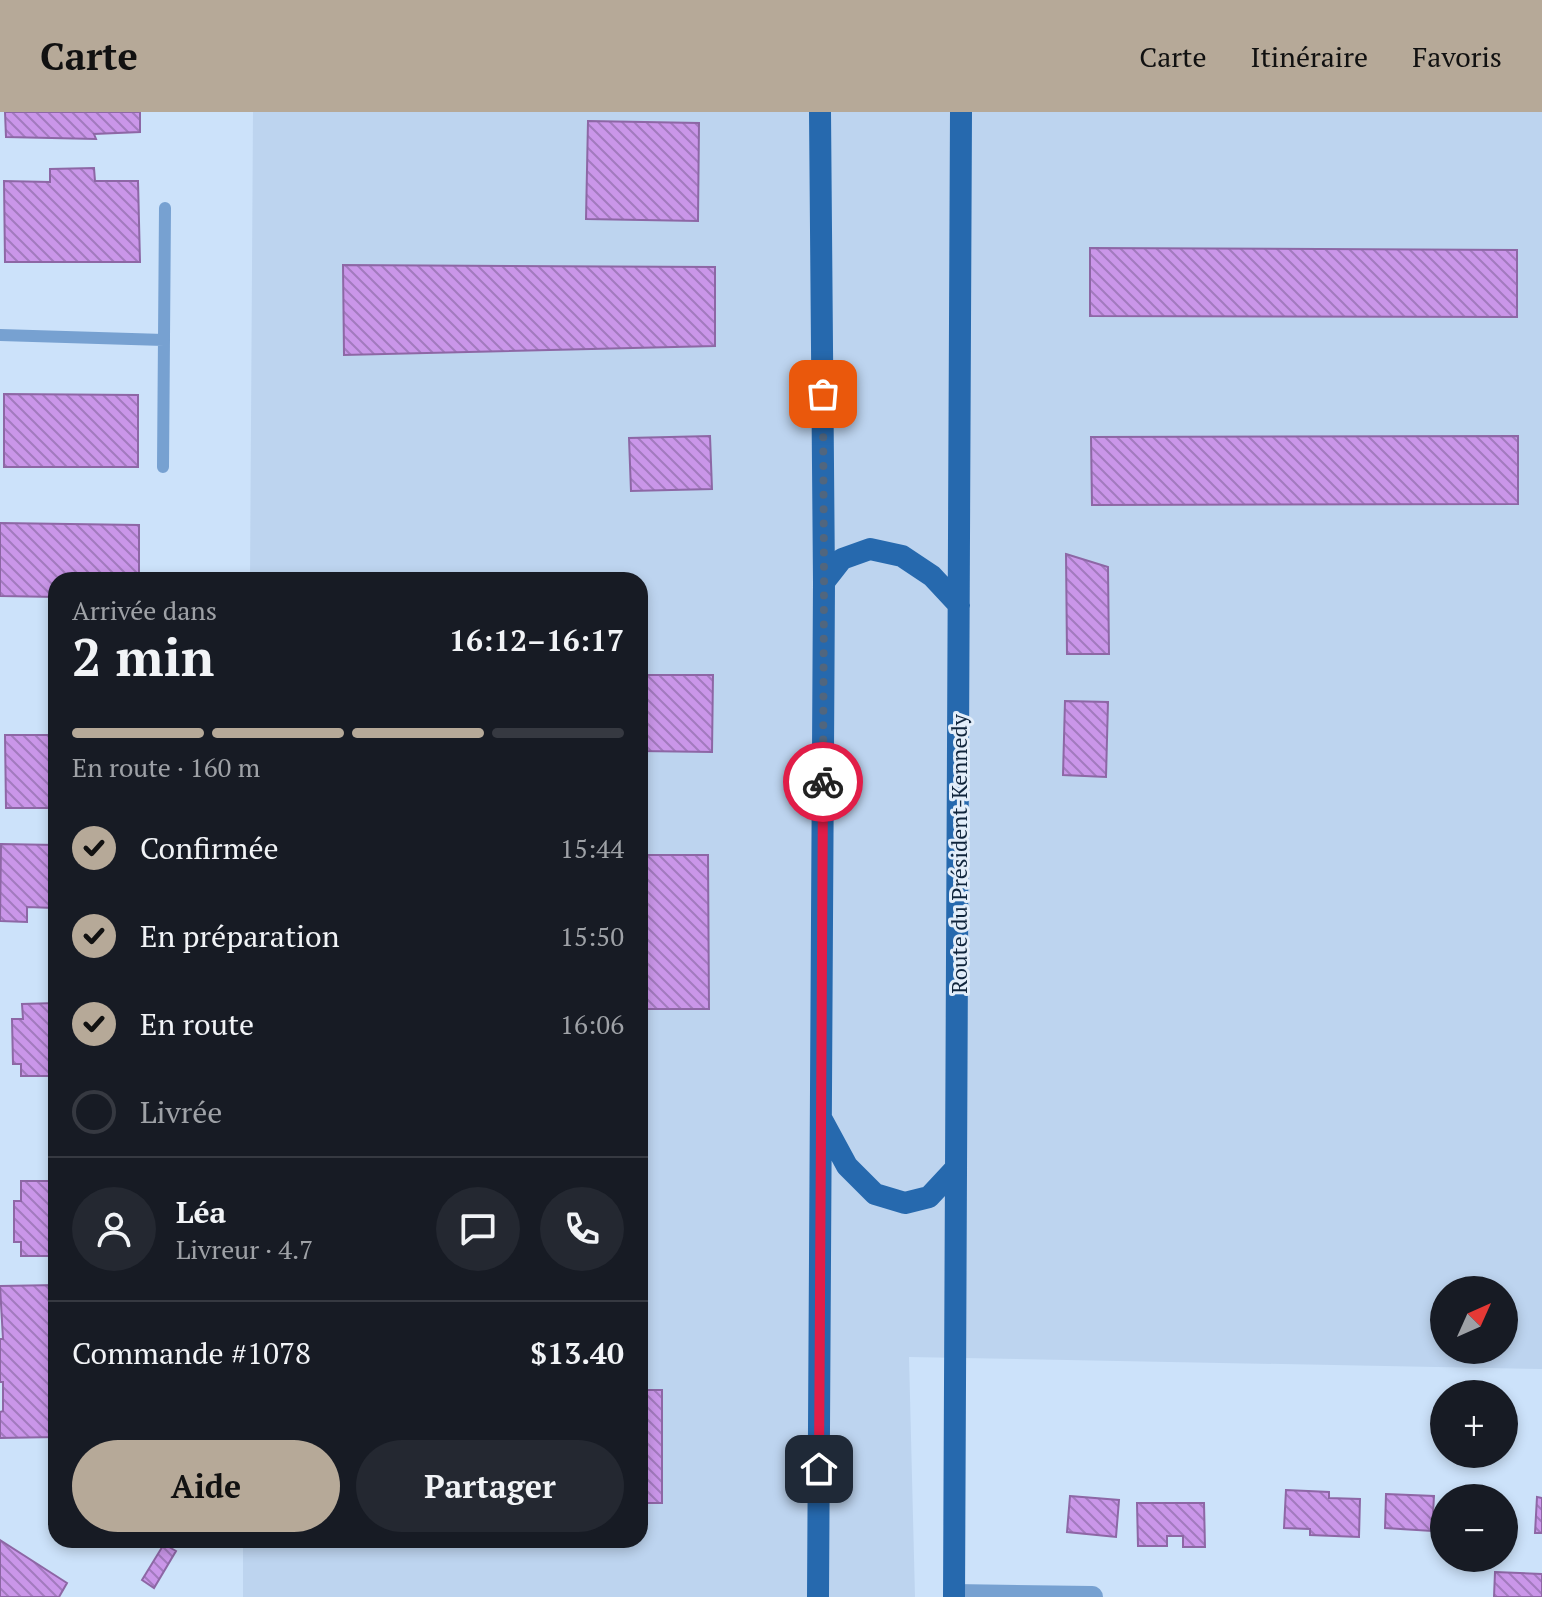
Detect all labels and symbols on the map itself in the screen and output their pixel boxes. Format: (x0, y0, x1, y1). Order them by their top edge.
pin (789, 360, 857, 428)
street label: Route du Président-Kennedy (944, 713, 973, 994)
courier (783, 742, 863, 822)
north arrow (1430, 1276, 1518, 1364)
pin (785, 1435, 853, 1503)

